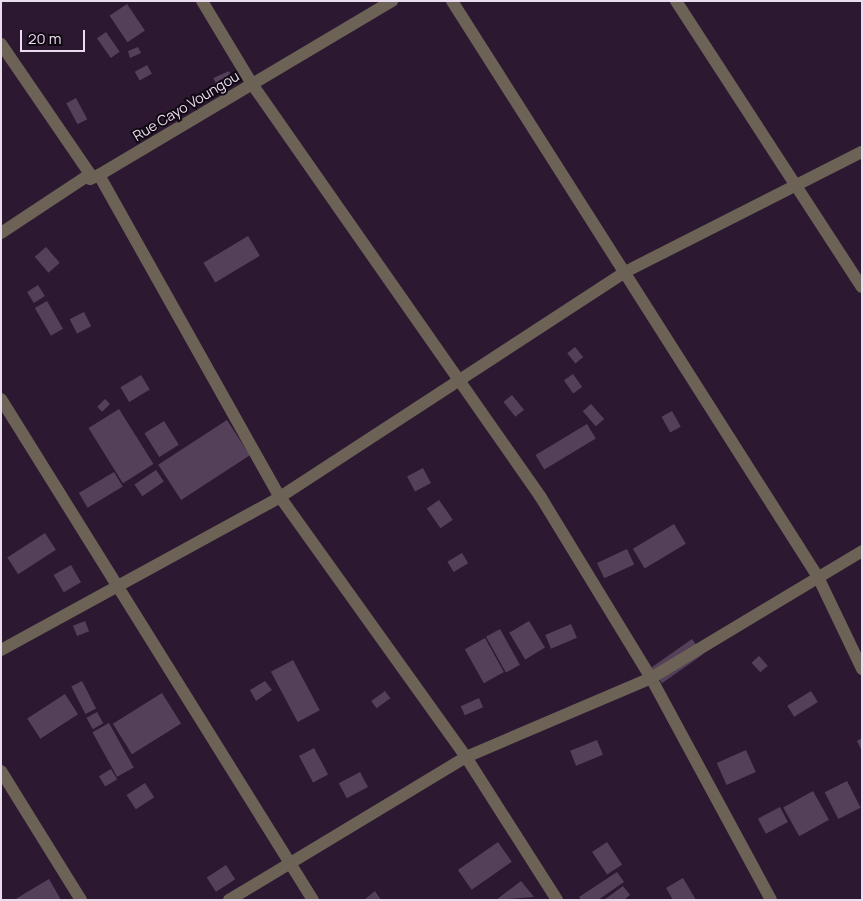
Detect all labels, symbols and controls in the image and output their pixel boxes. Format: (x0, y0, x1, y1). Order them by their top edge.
scale bar (22, 20, 88, 52)
text: 20 m (28, 28, 61, 49)
street label: Rue Cayo Voungou (130, 68, 242, 144)

